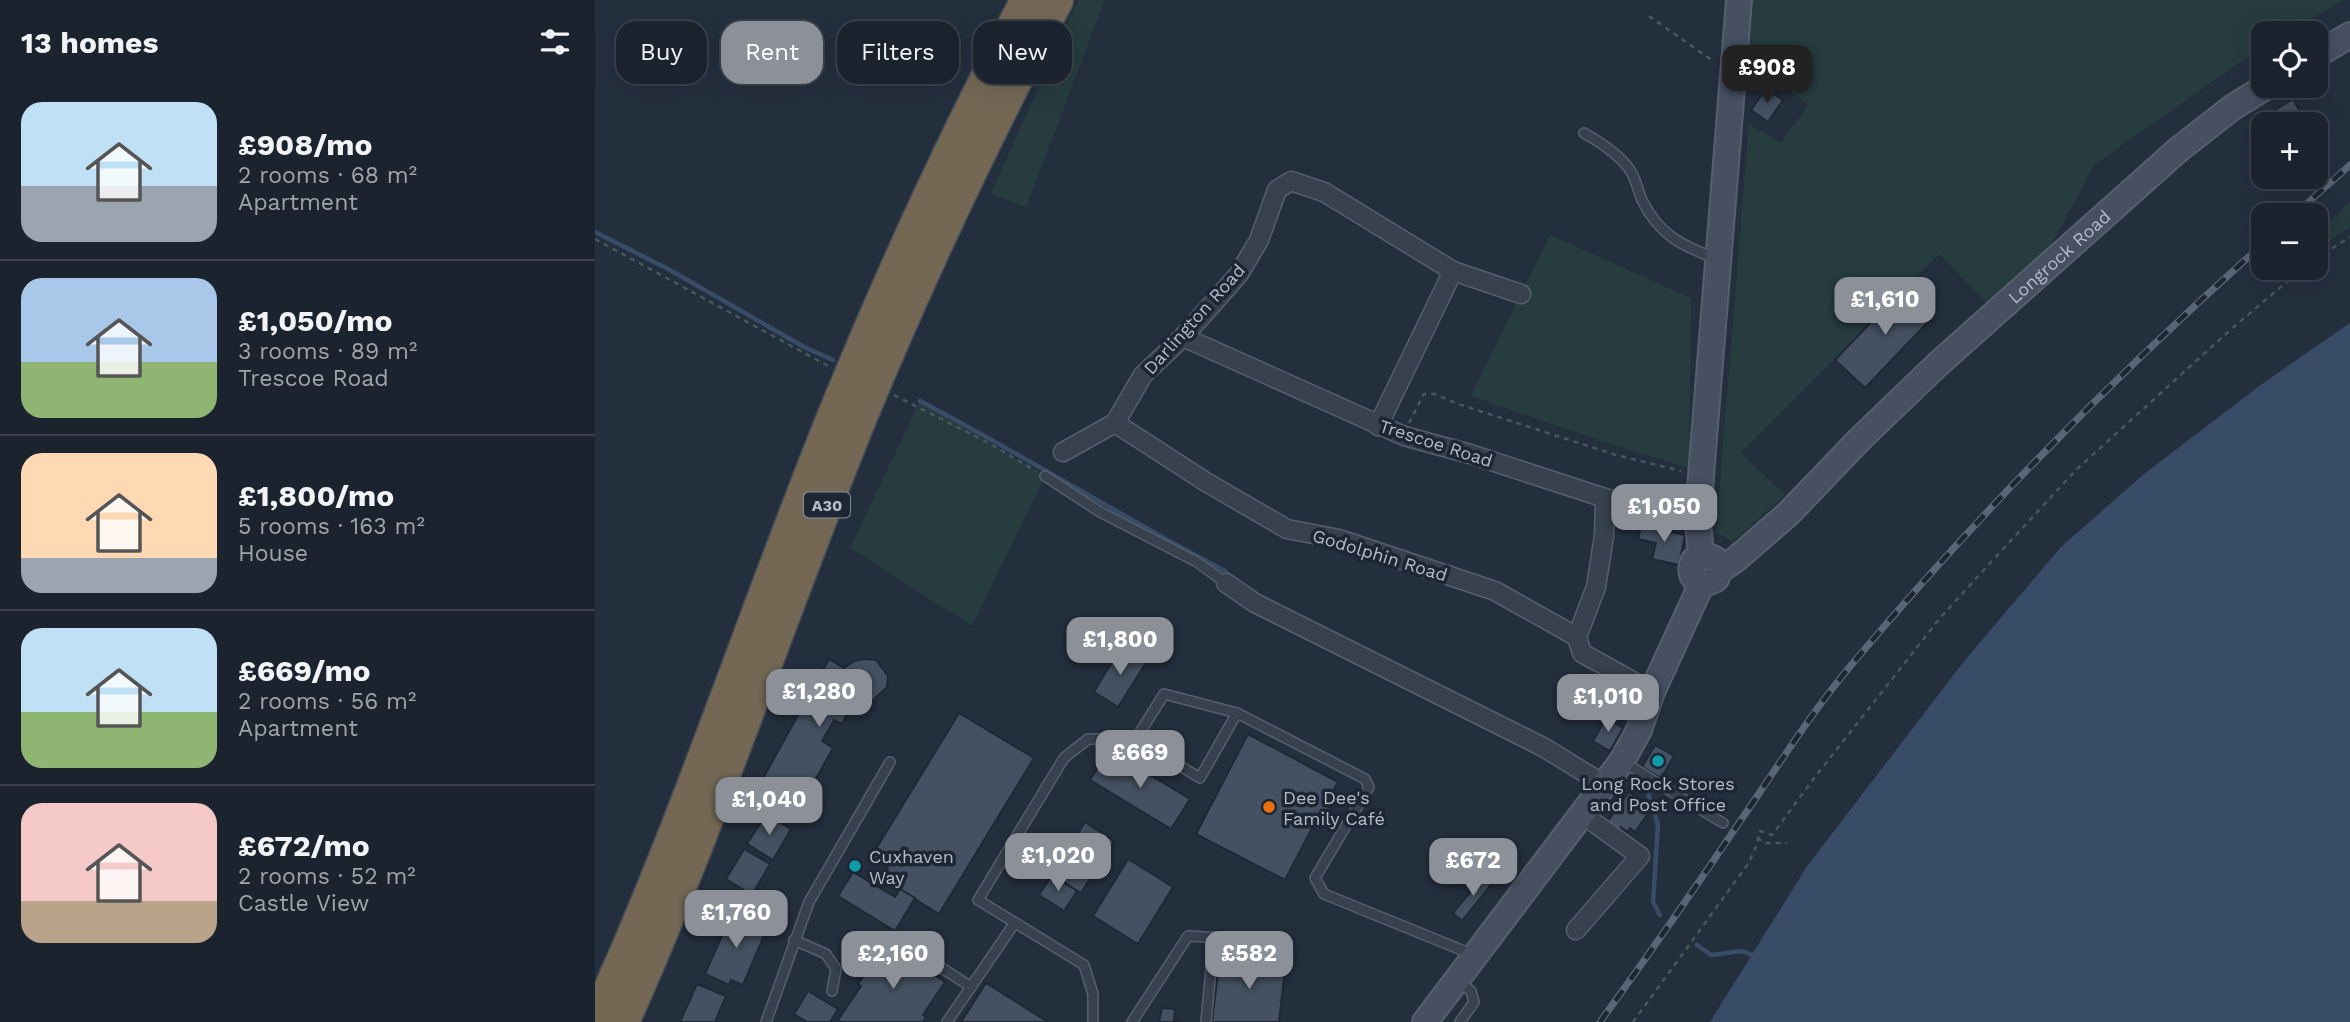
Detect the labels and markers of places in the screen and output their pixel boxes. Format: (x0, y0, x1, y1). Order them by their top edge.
pin: £908 (1726, 46, 1808, 105)
pin: £1,610 (1828, 278, 1942, 337)
pin: £1,050 (1607, 484, 1721, 544)
pin: £1,800 (1063, 618, 1177, 677)
pin: £1,280 (762, 670, 876, 729)
pin: £1,010 (1551, 674, 1665, 734)
pin: £669 (1099, 730, 1181, 790)
marker: Long Rock Stores and Post Office (1650, 753, 1666, 769)
place label: Long Rock Stores and Post Office (1581, 773, 1735, 815)
pin: £1,040 (712, 778, 826, 837)
place label: Dee Dee's Family Café (1283, 787, 1385, 829)
marker: Dee Dee's Family Café (1261, 799, 1277, 815)
pin: £1,020 (1001, 834, 1115, 893)
pin: £672 (1432, 838, 1514, 898)
place label: Cuxhaven Way (869, 846, 954, 888)
marker: Cuxhaven Way (847, 858, 863, 874)
pin: £1,760 (679, 890, 793, 950)
pin: £2,160 (836, 932, 950, 991)
pin: £582 (1208, 932, 1290, 991)

